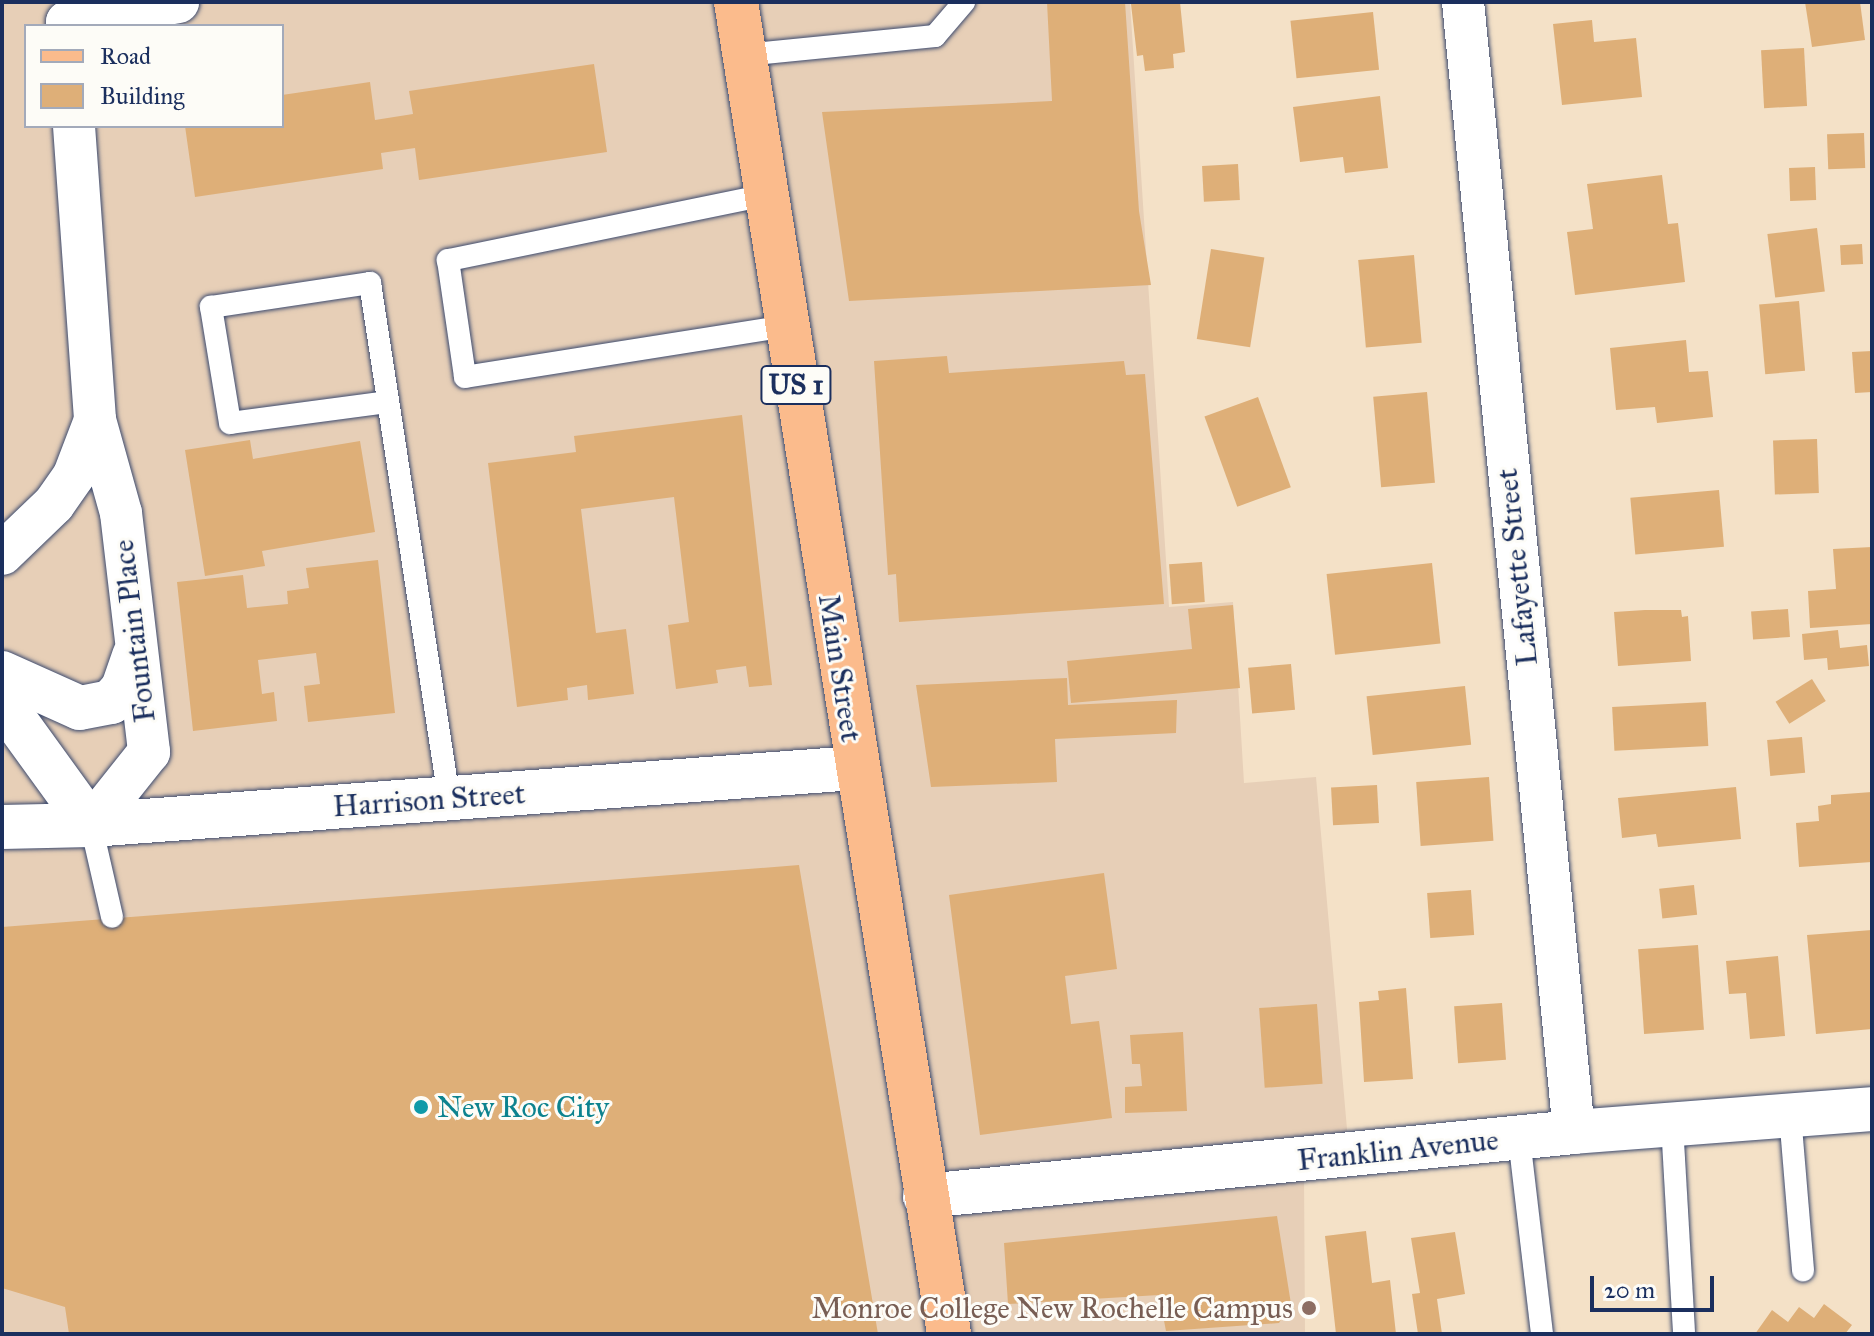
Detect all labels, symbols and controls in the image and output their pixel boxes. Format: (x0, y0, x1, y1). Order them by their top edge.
legend (24, 24, 284, 128)
text: Road (100, 41, 151, 71)
text: Building (100, 81, 185, 111)
road number: US 1 (760, 361, 832, 409)
street label: Lafayette Street (1489, 467, 1545, 667)
street label: Fountain Place (105, 538, 163, 724)
street label: Main Street (811, 592, 869, 744)
street label: Harrison Street (332, 775, 526, 825)
place label: New Roc City (437, 1089, 609, 1125)
marker: New Roc City (412, 1098, 430, 1116)
street label: Franklin Avenue (1296, 1122, 1500, 1178)
scale bar (1594, 1260, 1718, 1310)
text: 20 m (1604, 1275, 1655, 1305)
place label: Monroe College New Rochelle Campus (811, 1290, 1293, 1326)
marker: Monroe College New Rochelle Campus (1300, 1299, 1318, 1317)

